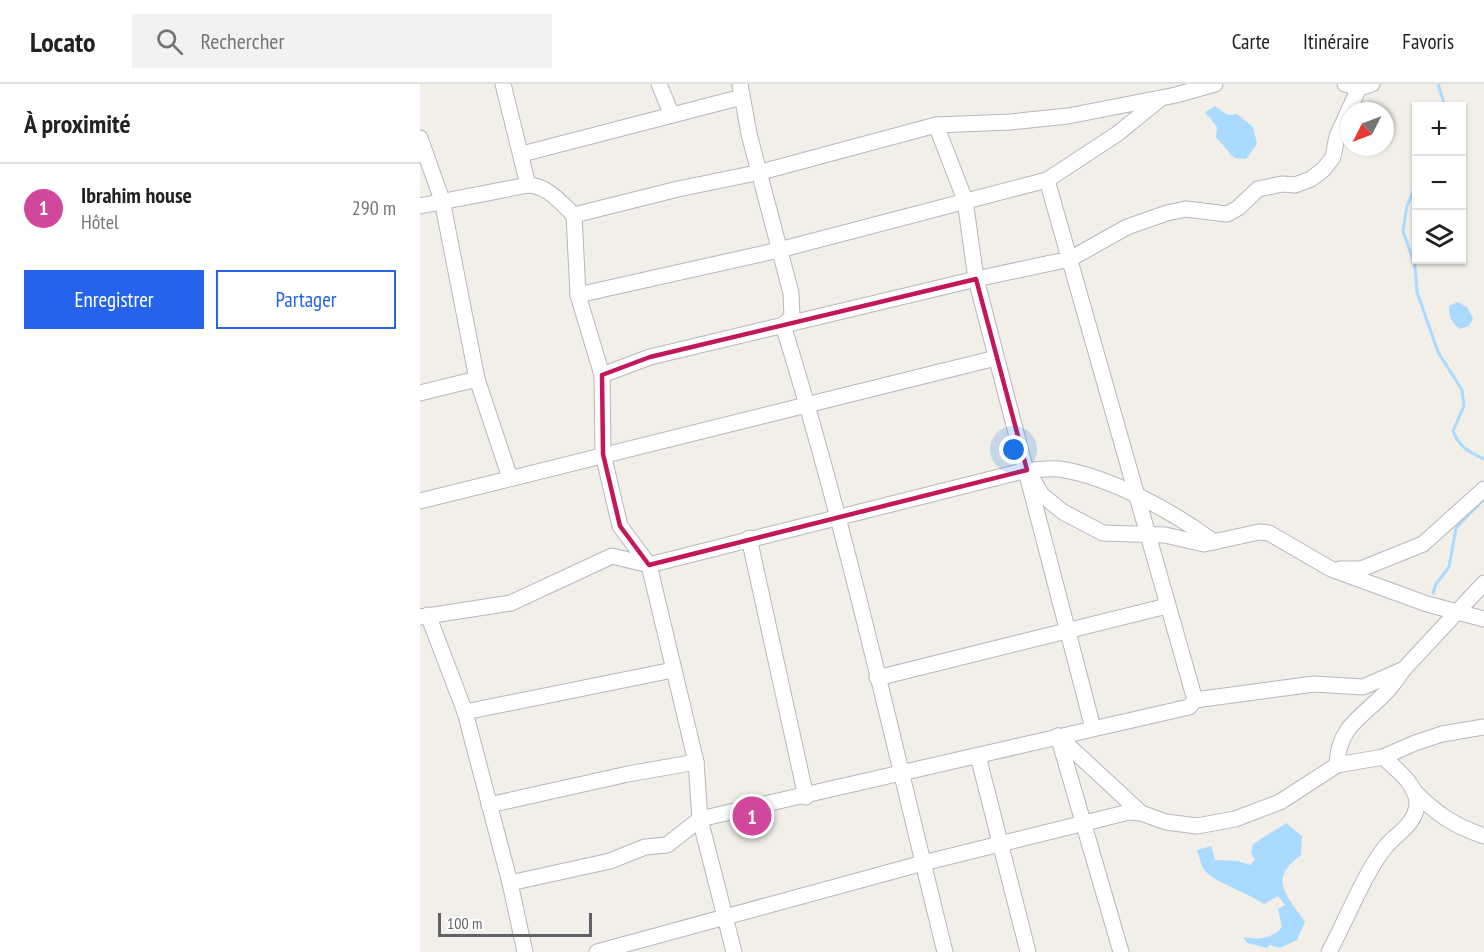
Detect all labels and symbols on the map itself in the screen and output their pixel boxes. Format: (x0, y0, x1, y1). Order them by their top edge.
north arrow (1340, 102, 1394, 156)
your location (999, 435, 1028, 464)
pin: 1 (732, 794, 772, 838)
scale bar (438, 910, 592, 938)

